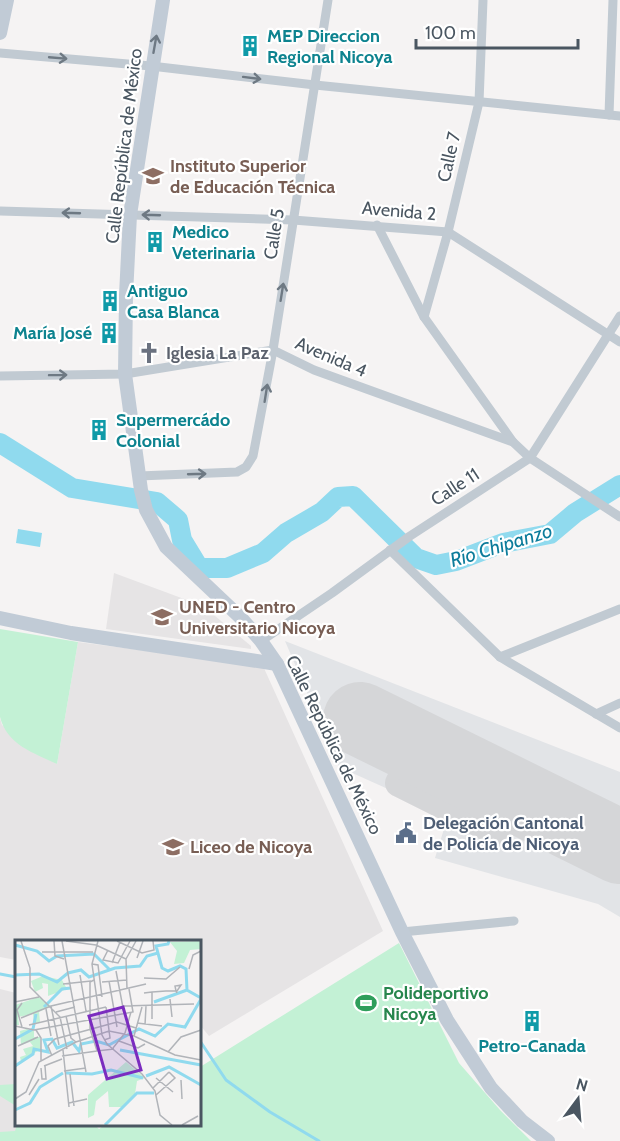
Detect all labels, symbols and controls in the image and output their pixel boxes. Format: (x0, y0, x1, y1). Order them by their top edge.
scale bar (416, 12, 578, 50)
text: 100 m (425, 22, 476, 44)
place label: MEP Direccion Regional Nicoya (267, 25, 392, 68)
building icon: MEP Direccion Regional Nicoya (238, 34, 262, 58)
one-way arrow (150, 35, 161, 55)
street label: Calle República de México (101, 47, 147, 245)
one-way arrow (48, 53, 68, 64)
one-way arrow (242, 73, 262, 84)
street label: Calle 7 (433, 130, 465, 184)
place label: Instituto Superior de Educación Técnica (170, 155, 335, 198)
school or university icon: Instituto Superior de Educación Técnica (141, 164, 165, 188)
street label: Avenida 2 (361, 197, 437, 225)
one-way arrow (62, 207, 82, 219)
street label: Calle 5 (259, 207, 289, 261)
one-way arrow (141, 210, 161, 221)
place label: Medico Veterinaria (172, 221, 255, 264)
building icon: Medico Veterinaria (143, 230, 167, 254)
place label: Antiguo Casa Blanca (127, 280, 220, 323)
one-way arrow (277, 282, 288, 302)
building icon: Antiguo Casa Blanca (98, 289, 122, 313)
building icon: María José (97, 321, 121, 345)
place label: María José (13, 322, 92, 344)
street label: Avenida 4 (292, 332, 370, 382)
church icon: Iglesia La Paz (137, 341, 161, 365)
place label: Iglesia La Paz (166, 342, 269, 364)
one-way arrow (48, 369, 68, 381)
one-way arrow (260, 384, 271, 403)
place label: Supermercádo Colonial (116, 409, 230, 452)
building icon: Supermercádo Colonial (87, 418, 111, 442)
street label: Calle 11 (427, 463, 483, 511)
one-way arrow (187, 469, 207, 480)
water label: Río Chipanzo (447, 518, 555, 572)
place label: UNED - Centro Universitario Nicoya (179, 596, 335, 639)
school or university icon: UNED - Centro Universitario Nicoya (150, 605, 174, 629)
street label: Calle República de México (281, 652, 387, 838)
place label: Delegación Cantonal de Policía de Nicoya (423, 812, 584, 855)
public building icon: Delegación Cantonal de Policía de Nicoya (394, 821, 418, 845)
school or university icon: Liceo de Nicoya (161, 835, 185, 859)
place label: Liceo de Nicoya (190, 836, 312, 858)
inset map (15, 940, 201, 1126)
place label: Polideportivo Nicoya (383, 982, 488, 1025)
sports icon: Polideportivo Nicoya (354, 991, 378, 1015)
building icon: Petro-Canada (520, 1009, 544, 1033)
place label: Petro-Canada (478, 1035, 586, 1057)
north arrow (548, 1069, 608, 1129)
text: N (574, 1074, 590, 1096)

